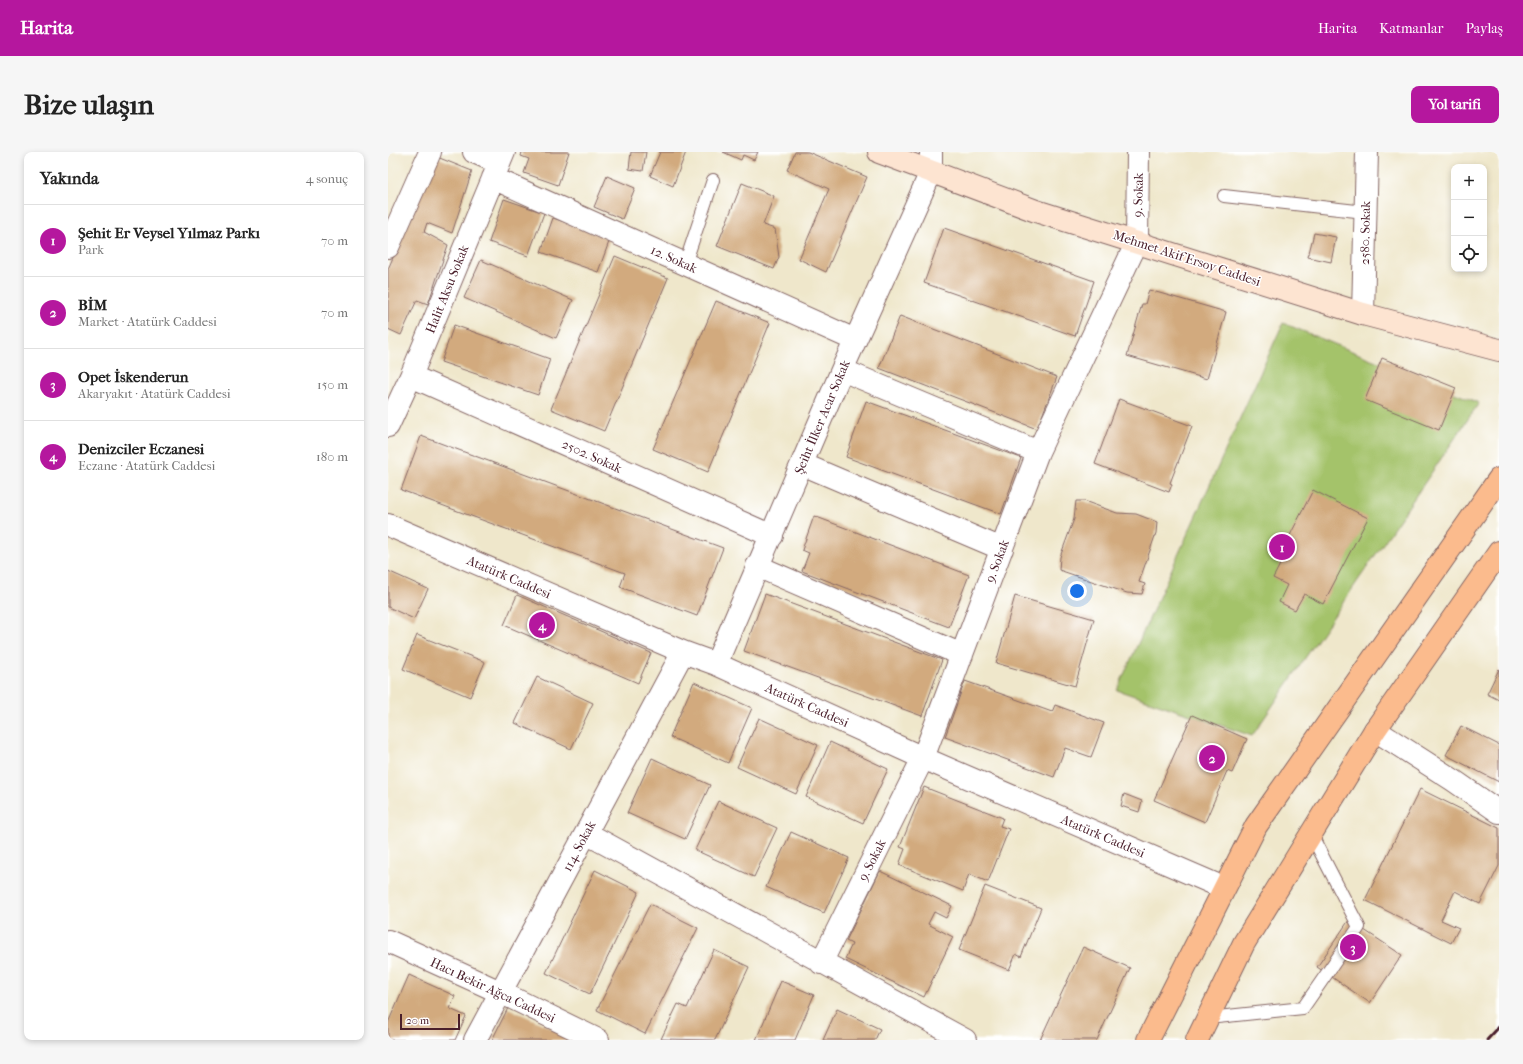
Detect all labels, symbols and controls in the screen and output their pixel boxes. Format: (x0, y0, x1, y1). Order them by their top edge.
text: Harita (20, 17, 73, 39)
text: Harita (1318, 20, 1357, 37)
text: Katmanlar (1379, 20, 1444, 37)
text: Paylaş (1466, 20, 1503, 37)
button: Yol tarifi (1411, 86, 1499, 123)
text: Bize ulaşın (24, 88, 154, 121)
map controls (1451, 164, 1487, 272)
button: + (1451, 164, 1487, 200)
text: Yakında (40, 168, 99, 188)
text: 4 sonuç (306, 171, 348, 186)
street label: 9. Sokak (1130, 172, 1146, 217)
button: − (1451, 200, 1487, 236)
street label: 2580. Sokak (1357, 201, 1373, 265)
text: Şehit Er Veysel Yılmaz Parkı (78, 224, 260, 242)
street label: Mehmet Akif Ersoy Caddesi (1111, 227, 1263, 289)
text: 1 (51, 233, 55, 248)
text: 70 m (321, 233, 348, 248)
button: locate (1451, 236, 1487, 272)
text: Park (78, 242, 104, 257)
street label: Halit Aksu Sokak (422, 242, 472, 335)
street label: 12. Sokak (648, 242, 700, 276)
text: BİM (78, 296, 107, 314)
text: 2 (50, 305, 56, 320)
text: 70 m (321, 305, 348, 320)
text: Market · Atatürk Caddesi (78, 314, 217, 329)
street label: Şeiht İlker Acar Sokak (791, 357, 853, 476)
text: Opet İskenderun (78, 368, 188, 386)
text: 3 (50, 377, 56, 392)
text: 150 m (317, 377, 348, 392)
text: Akaryakıt · Atatürk Caddesi (78, 386, 231, 401)
street label: 2502. Sokak (560, 436, 625, 476)
text: Denizciler Eczanesi (78, 440, 204, 458)
text: 4 (49, 449, 57, 464)
text: 180 m (316, 449, 348, 464)
text: Eczane · Atatürk Caddesi (78, 458, 215, 473)
pin: 1 (1269, 532, 1295, 562)
street label: 9. Sokak (982, 537, 1012, 585)
street label: Atatürk Caddesi (464, 552, 553, 602)
your location (1067, 581, 1087, 601)
pin: 4 (529, 610, 555, 640)
street label: Atatürk Caddesi (762, 679, 851, 730)
pin: 2 (1199, 743, 1225, 773)
street label: Atatürk Caddesi (1058, 811, 1147, 861)
street label: 114. Sokak (559, 818, 599, 874)
street label: 9. Sokak (855, 836, 889, 883)
pin: 3 (1340, 932, 1366, 962)
street label: Hacı Bekir Ağca Caddesi (428, 954, 558, 1026)
scale bar (400, 1012, 460, 1031)
text: 20 m (406, 1014, 429, 1027)

